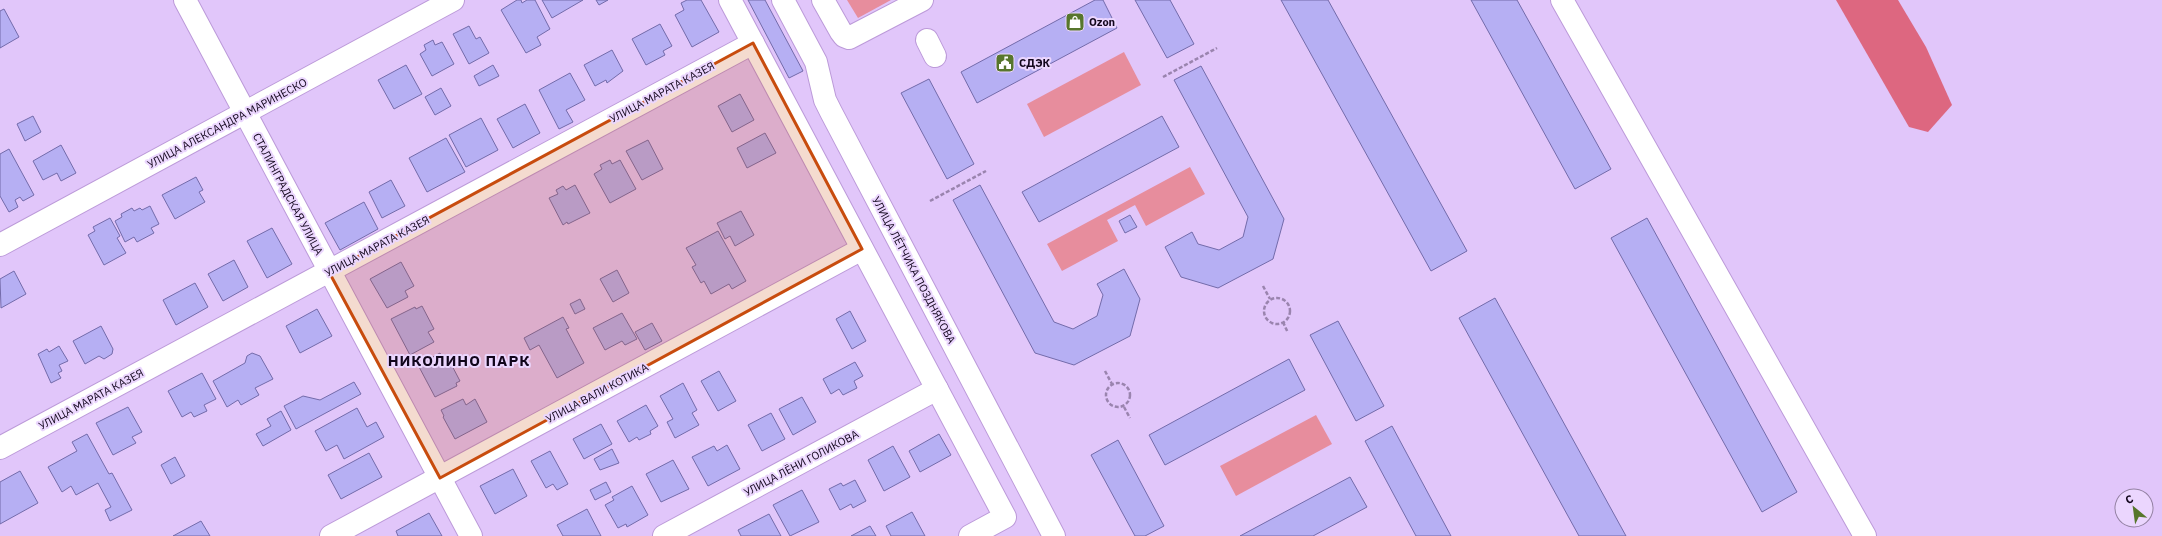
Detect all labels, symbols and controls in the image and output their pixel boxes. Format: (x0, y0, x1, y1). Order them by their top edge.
shop icon: Ozon (1064, 11, 1086, 33)
place label: Ozon (1089, 15, 1115, 29)
public building icon: СДЭК (994, 52, 1016, 74)
place label: СДЭК (1019, 56, 1050, 70)
street label: УЛИЦА МАРАТА КАЗЕЯ (607, 58, 717, 126)
street label: УЛИЦА АЛЕКСАНДРА МАРИНЕСКО (145, 75, 309, 171)
street label: СТАЛИНГРАДСКАЯ УЛИЦА (250, 131, 326, 257)
street label: УЛИЦА ЛЁТЧИКА ПОЗДНЯКОВА (869, 194, 959, 346)
street label: УЛИЦА МАРАТА КАЗЕЯ (322, 212, 432, 280)
district label: НИКОЛИНО ПАРК (388, 351, 530, 370)
street label: УЛИЦА ВАЛИ КОТИКА (543, 360, 651, 426)
street label: УЛИЦА МАРАТА КАЗЕЯ (36, 365, 146, 433)
street label: УЛИЦА ЛЁНИ ГОЛИКОВА (741, 427, 861, 499)
north arrow (2114, 488, 2154, 528)
text: С (2123, 491, 2136, 507)

